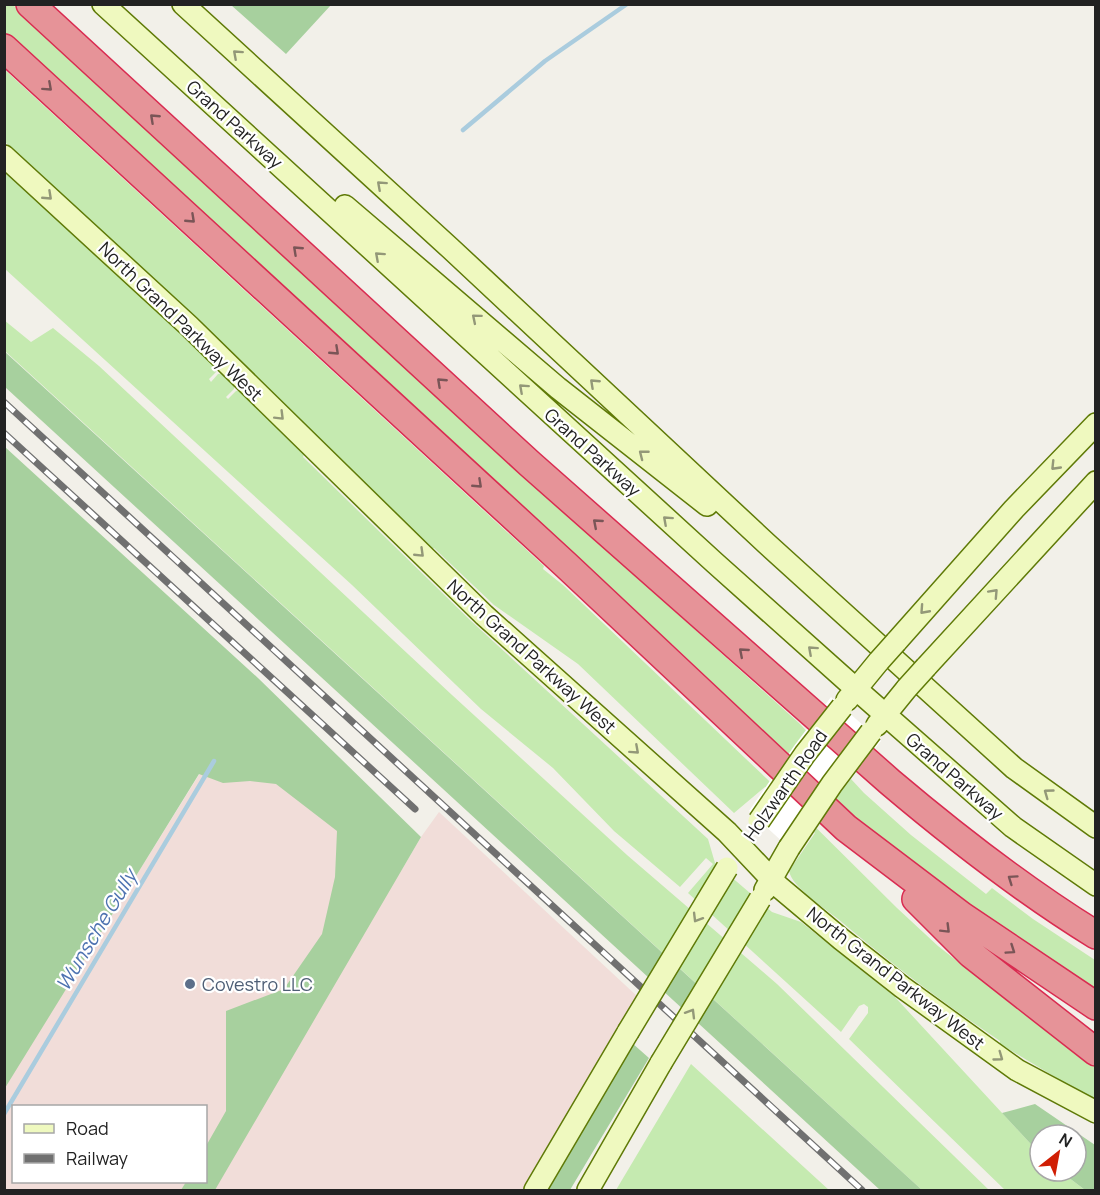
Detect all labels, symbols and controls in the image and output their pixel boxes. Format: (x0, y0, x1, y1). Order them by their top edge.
one-way arrow (233, 50, 244, 61)
street label: Grand Parkway (182, 74, 289, 174)
one-way arrow (41, 80, 51, 91)
one-way arrow (150, 114, 160, 125)
one-way arrow (377, 182, 388, 193)
one-way arrow (40, 188, 51, 199)
one-way arrow (185, 212, 195, 223)
street label: North Grand Parkway West (94, 236, 268, 406)
one-way arrow (293, 246, 304, 257)
one-way arrow (375, 253, 386, 264)
one-way arrow (472, 314, 483, 325)
one-way arrow (327, 344, 338, 355)
one-way arrow (437, 378, 447, 389)
one-way arrow (590, 379, 601, 390)
one-way arrow (519, 384, 530, 395)
street label: Grand Parkway (540, 402, 647, 502)
one-way arrow (273, 409, 284, 420)
one-way arrow (638, 451, 649, 462)
one-way arrow (1051, 459, 1062, 470)
one-way arrow (471, 476, 482, 487)
one-way arrow (663, 516, 674, 527)
one-way arrow (593, 519, 604, 530)
one-way arrow (412, 545, 423, 556)
street label: North Grand Parkway West (442, 574, 622, 738)
one-way arrow (987, 589, 998, 599)
one-way arrow (920, 603, 931, 614)
one-way arrow (808, 646, 819, 657)
one-way arrow (739, 648, 750, 659)
street label: Holzwarth Road (738, 725, 832, 845)
street label: Grand Parkway (901, 727, 1009, 825)
one-way arrow (628, 743, 639, 754)
one-way arrow (1043, 789, 1054, 800)
water label: Wunsche Gully (49, 862, 144, 996)
one-way arrow (1008, 875, 1019, 886)
street label: North Grand Parkway West (802, 901, 990, 1055)
one-way arrow (692, 912, 704, 922)
one-way arrow (939, 923, 950, 933)
one-way arrow (1005, 943, 1016, 954)
place label: Covestro LLC (202, 972, 313, 996)
marker: Covestro LLC (183, 977, 197, 991)
one-way arrow (684, 1009, 695, 1019)
one-way arrow (993, 1050, 1004, 1061)
legend (12, 1105, 207, 1183)
text: Road (66, 1116, 109, 1140)
north arrow (1028, 1123, 1088, 1183)
text: N (1055, 1128, 1076, 1153)
text: Railway (66, 1146, 128, 1170)

